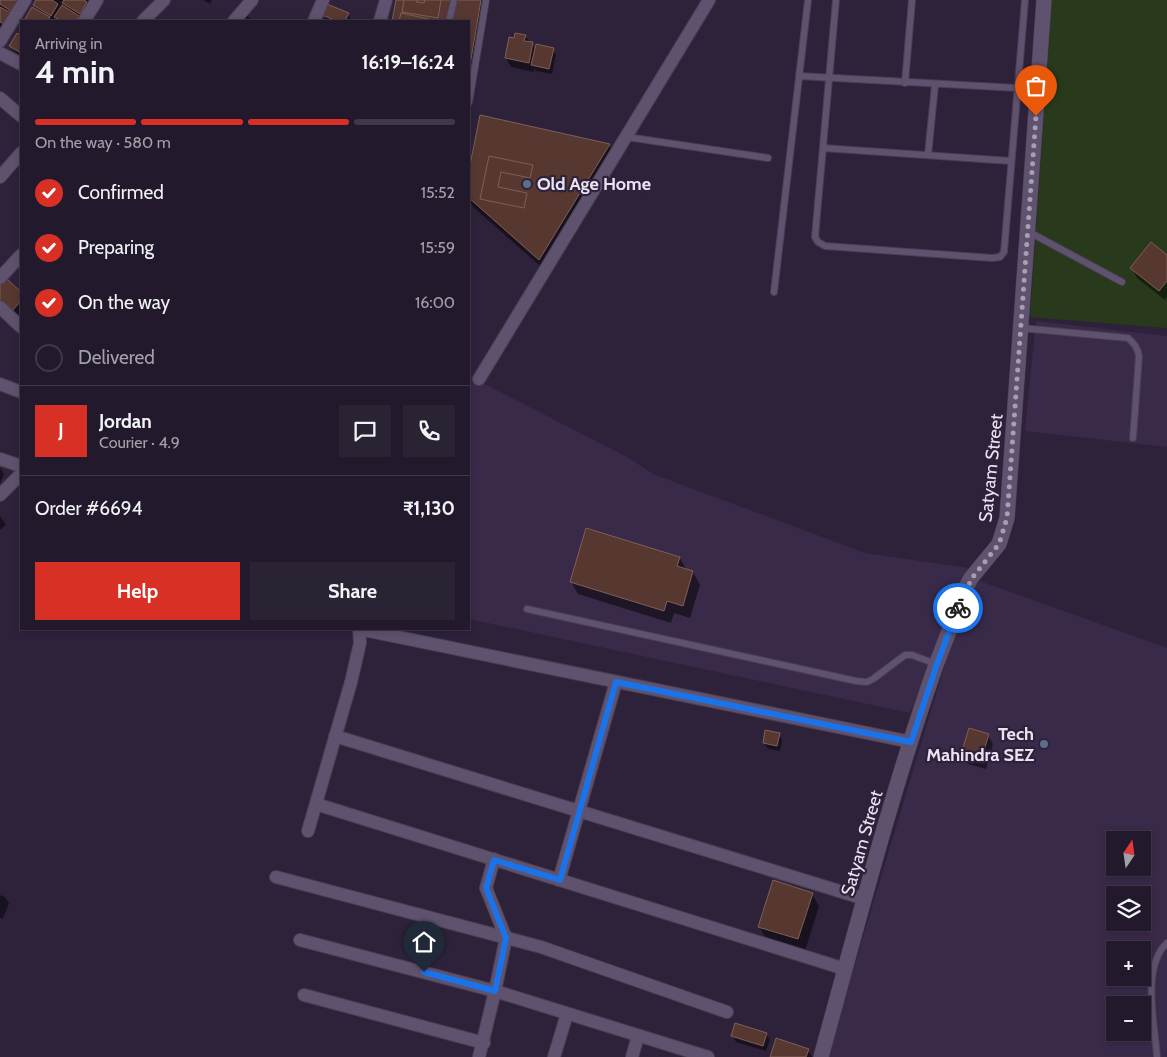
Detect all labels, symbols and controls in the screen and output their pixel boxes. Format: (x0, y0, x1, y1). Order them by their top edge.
text: Arriving in (35, 34, 102, 53)
text: 16:19–16:24 (361, 51, 455, 74)
text: 4 min (35, 52, 115, 91)
pin (1015, 65, 1057, 116)
icon: bag (1022, 72, 1050, 100)
text: On the way · 580 m (35, 133, 171, 152)
place label: Old Age Home (537, 173, 651, 195)
marker: Old Age Home (521, 178, 533, 190)
icon: check (35, 179, 63, 207)
text: Confirmed (78, 181, 164, 204)
text: 15:52 (421, 183, 455, 202)
icon: check (35, 234, 63, 262)
text: Preparing (78, 236, 154, 259)
text: 15:59 (420, 238, 455, 257)
icon: check (35, 289, 63, 317)
text: On the way (78, 291, 170, 314)
text: 16:00 (415, 293, 455, 312)
text: Delivered (78, 346, 155, 369)
button: chat (339, 405, 391, 457)
button: phone (403, 405, 455, 457)
text: Jordan (99, 410, 152, 433)
street label: Satyam Street (974, 413, 1008, 523)
text: J (58, 419, 64, 442)
text: Courier · 4.9 (99, 433, 180, 452)
text: Order #6694 (35, 497, 143, 520)
text: ₹1,130 (403, 497, 455, 520)
button: Help (35, 562, 240, 620)
button: Share (250, 562, 455, 620)
courier (933, 583, 983, 633)
icon: bike (944, 594, 972, 622)
place label: Tech Mahindra SEZ (926, 723, 1034, 766)
marker: Tech Mahindra SEZ (1038, 738, 1050, 750)
street label: Satyam Street (836, 788, 888, 898)
north arrow (1106, 831, 1151, 876)
map controls (1106, 831, 1151, 1041)
button: layers (1106, 886, 1151, 931)
pin (403, 921, 445, 972)
icon: home (410, 928, 438, 956)
button: + (1106, 941, 1151, 986)
button: − (1106, 996, 1151, 1041)

